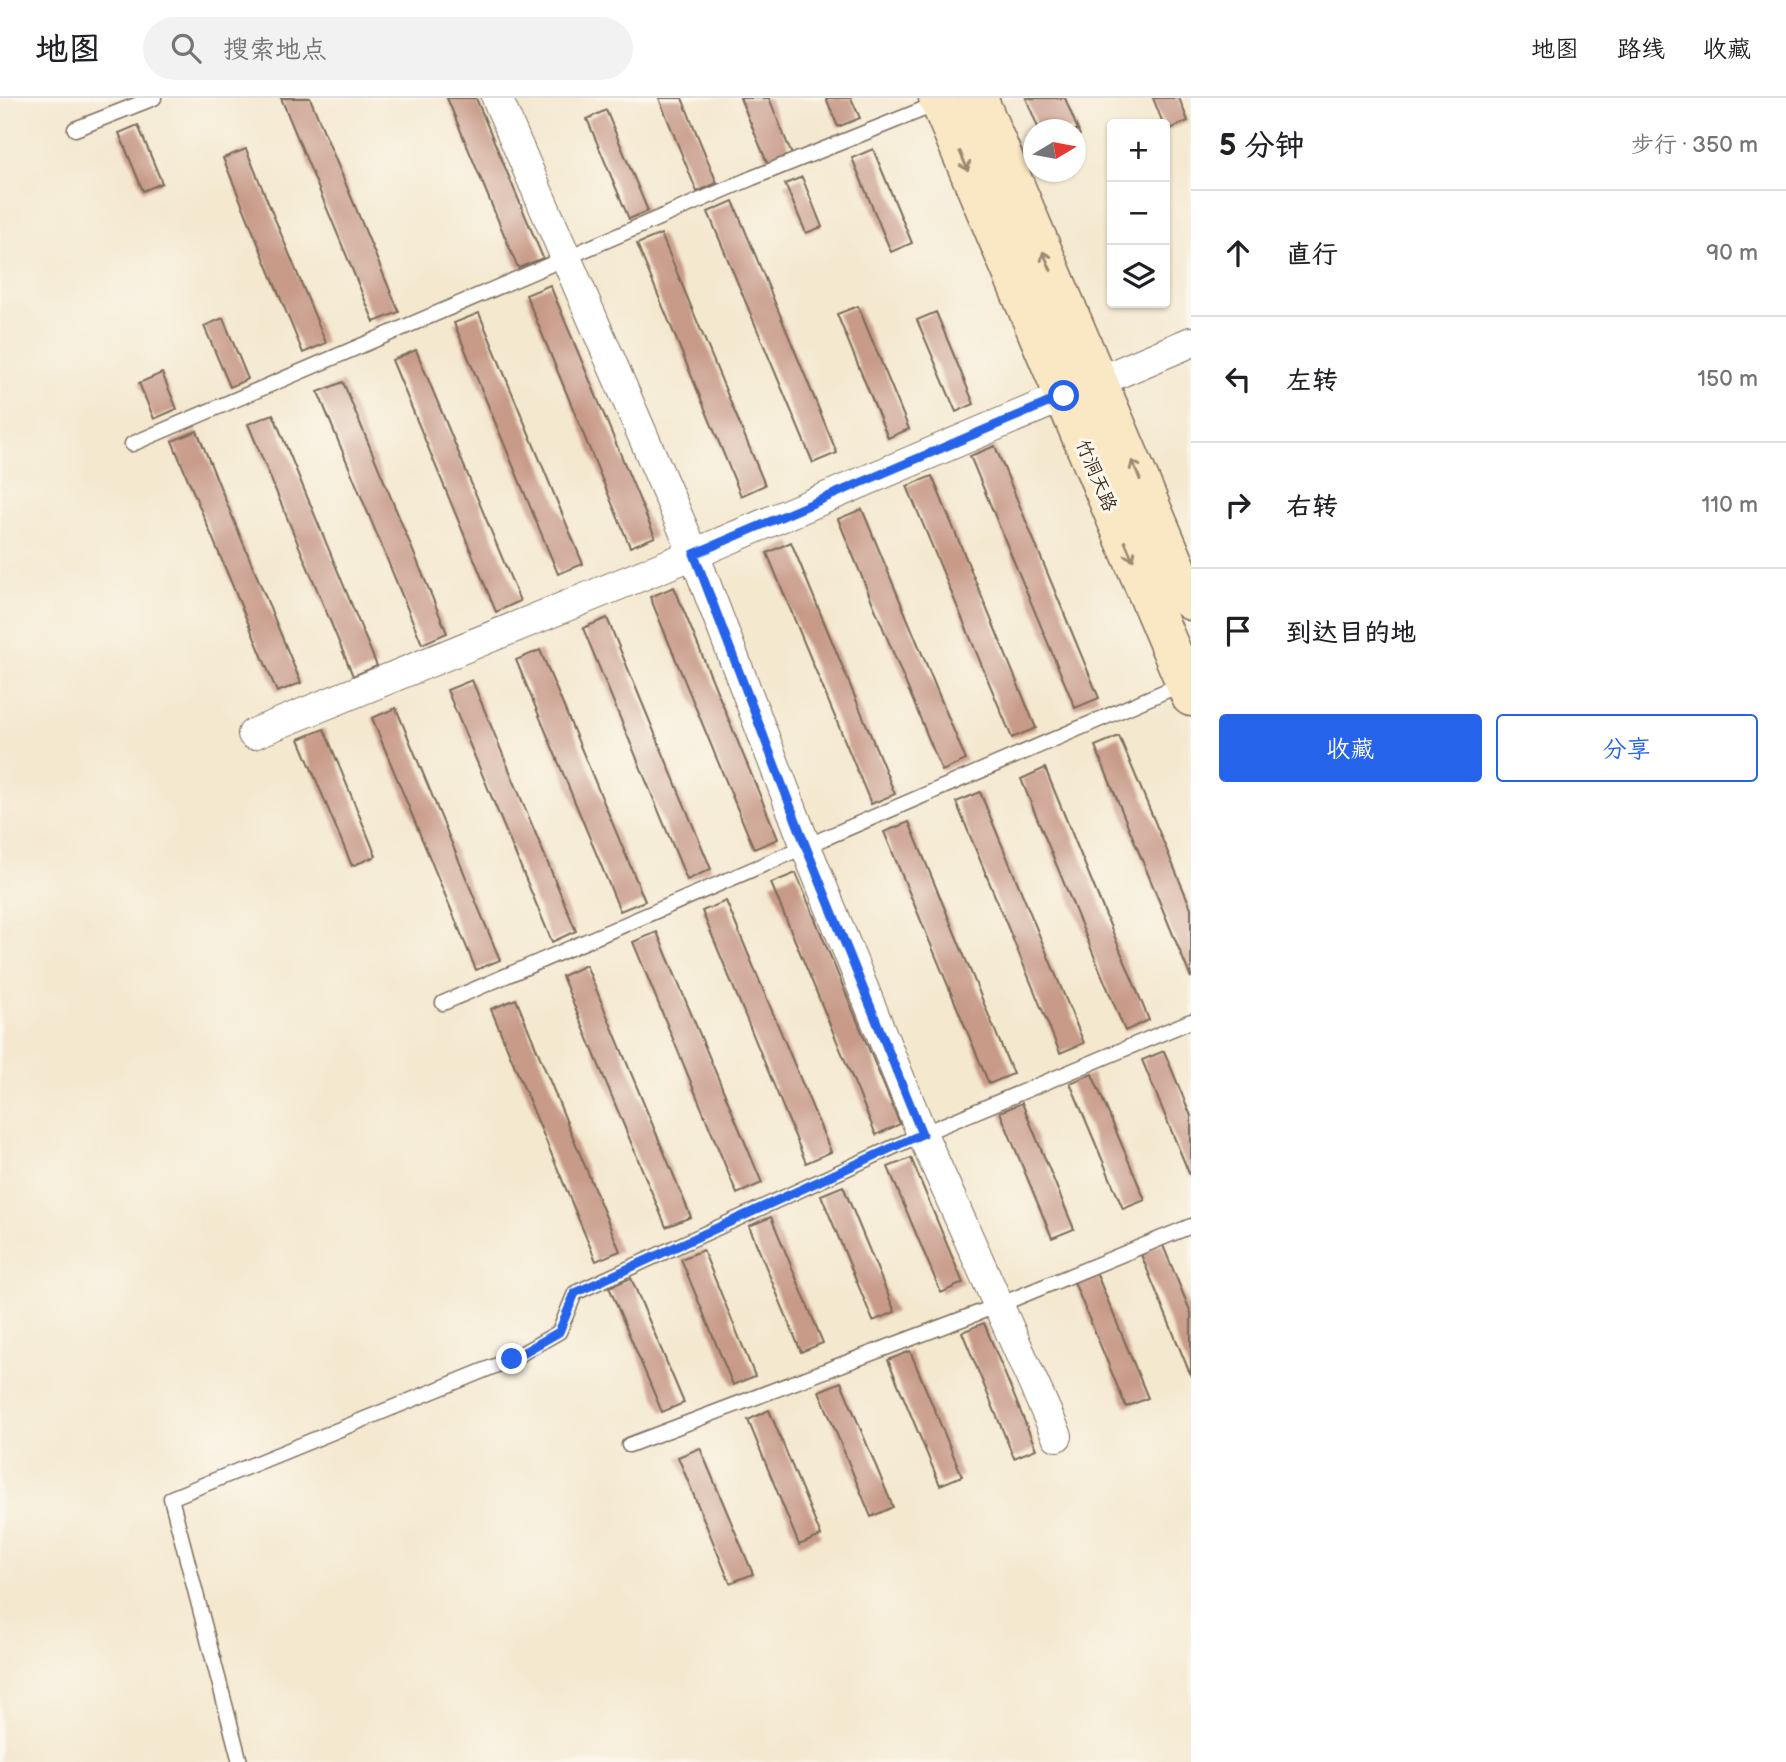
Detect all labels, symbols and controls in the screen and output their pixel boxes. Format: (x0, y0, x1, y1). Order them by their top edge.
search box (143, 17, 633, 80)
icon: search (167, 29, 205, 67)
text: 地图 (35, 30, 101, 70)
text: 搜索地点 (223, 35, 327, 66)
text: 地图 (1531, 35, 1579, 64)
text: 路线 (1617, 35, 1665, 64)
text: 收藏 (1703, 35, 1751, 64)
north arrow (1023, 119, 1086, 182)
map controls (1107, 119, 1170, 308)
button: + (1107, 119, 1170, 182)
text: 5 分钟 (1219, 128, 1304, 164)
text: 步行 · 350 m (1631, 131, 1758, 159)
one-way arrow (958, 150, 971, 171)
button: − (1107, 182, 1170, 245)
icon: ahead (1219, 234, 1257, 272)
text: 90 m (1706, 239, 1758, 267)
text: 直行 (1286, 240, 1338, 271)
button: layers (1107, 245, 1170, 308)
one-way arrow (1040, 250, 1053, 272)
icon: left (1219, 360, 1257, 398)
text: 150 m (1697, 365, 1758, 393)
text: 左转 (1286, 366, 1338, 397)
route start (1048, 380, 1079, 411)
street label: 竹洞天路 (1070, 436, 1121, 515)
one-way arrow (1129, 460, 1142, 481)
icon: right (1219, 486, 1257, 524)
text: 110 m (1701, 491, 1758, 519)
text: 右转 (1286, 492, 1338, 523)
one-way arrow (1124, 540, 1137, 561)
icon: arrive (1219, 612, 1257, 650)
text: 到达目的地 (1286, 618, 1416, 649)
button: 收藏 (1219, 714, 1482, 782)
button: 分享 (1496, 714, 1758, 782)
route end (496, 1343, 527, 1374)

